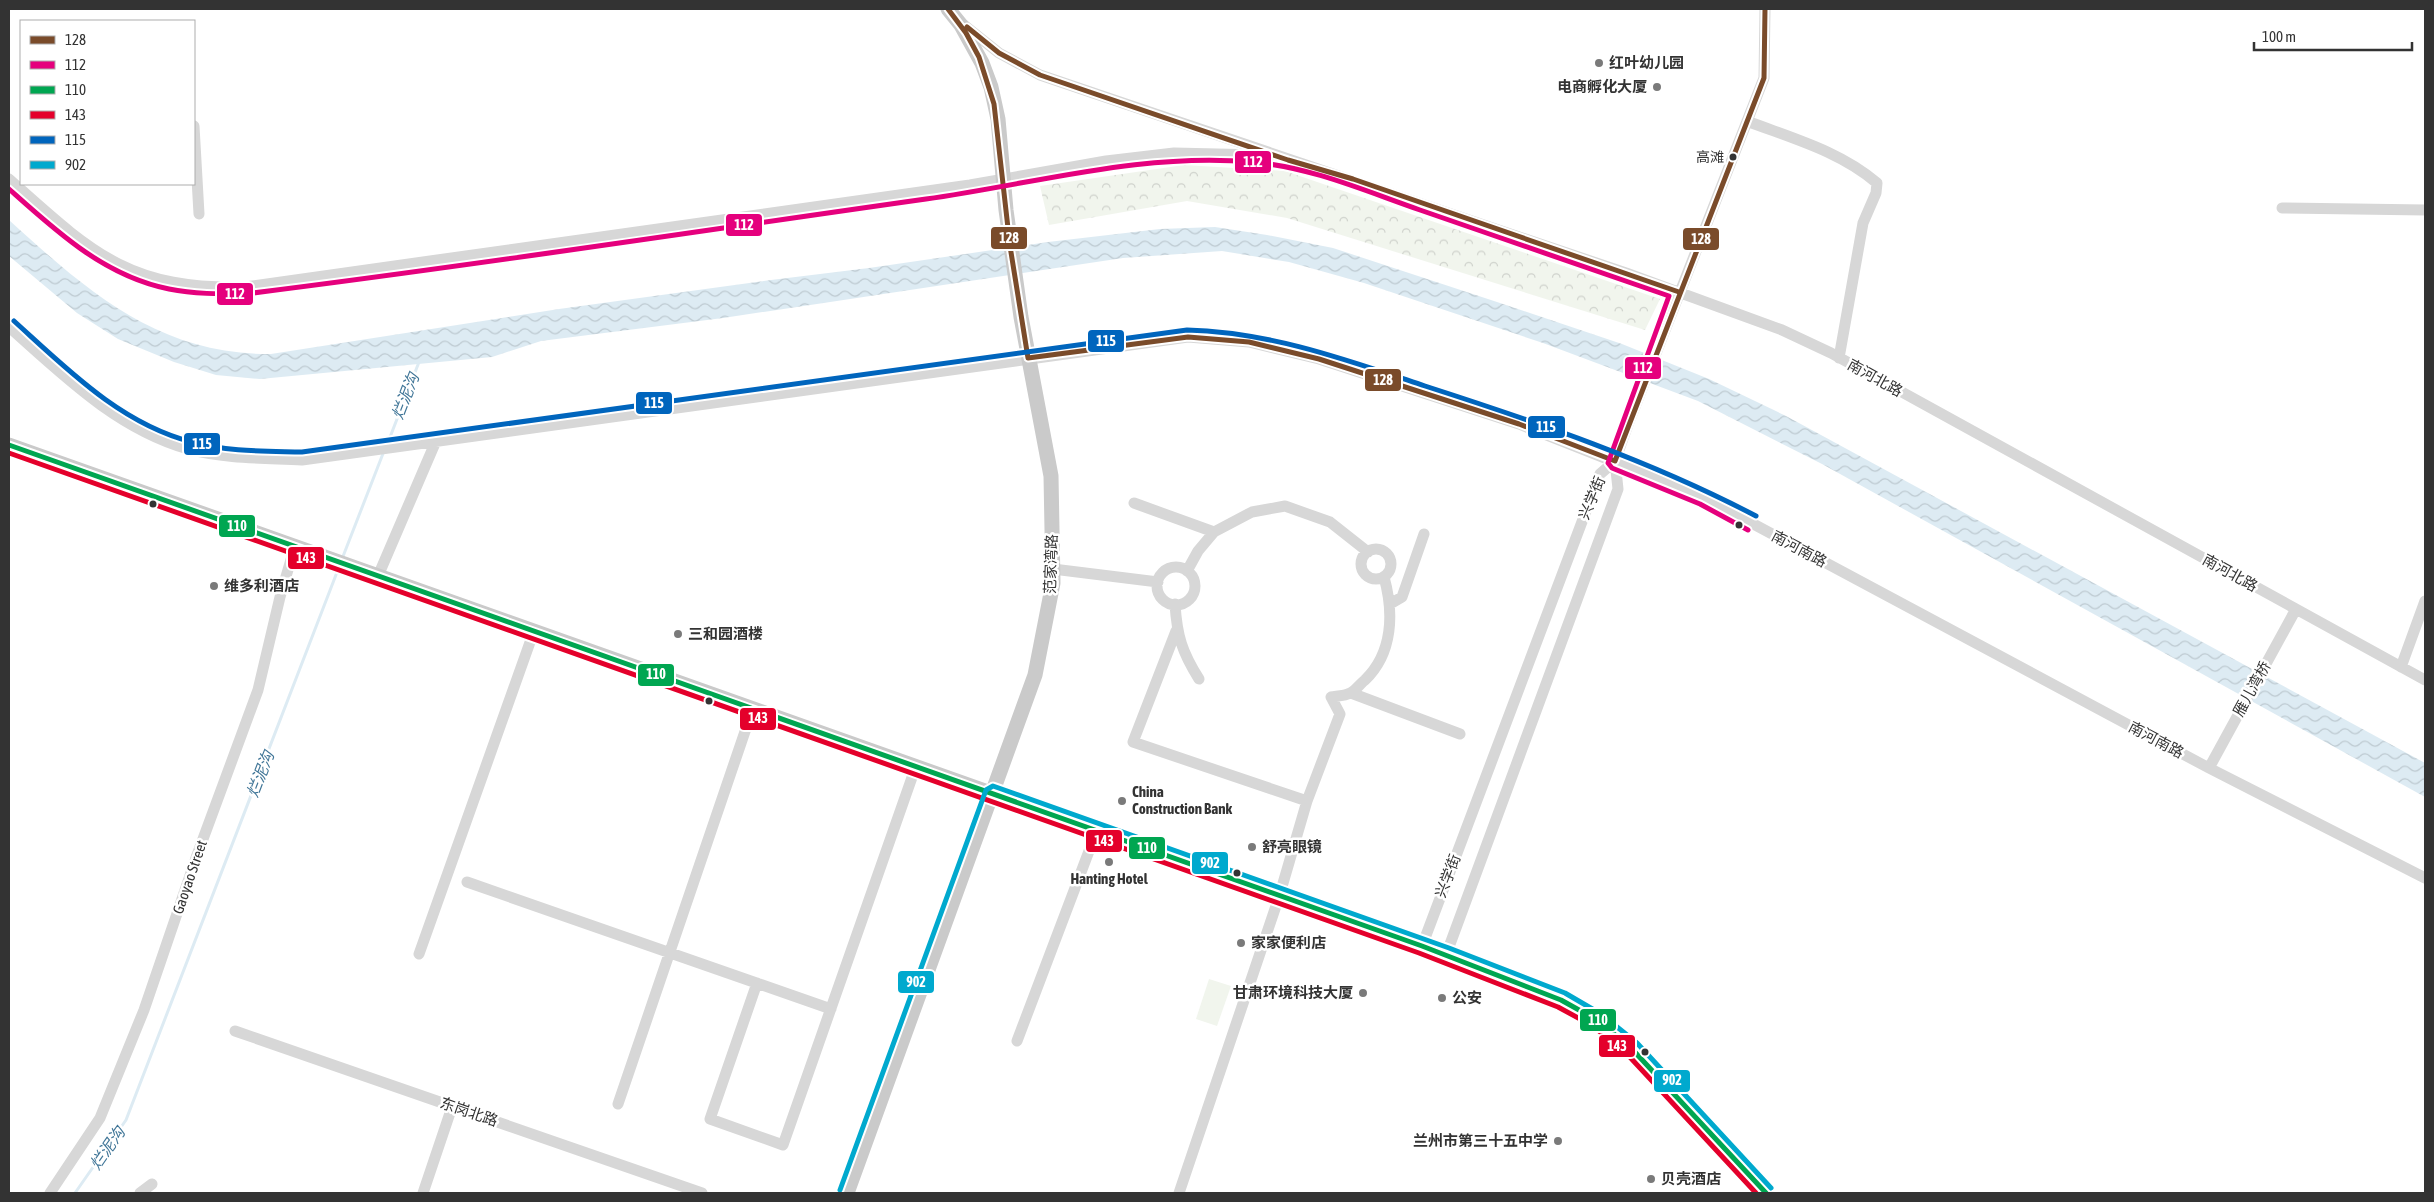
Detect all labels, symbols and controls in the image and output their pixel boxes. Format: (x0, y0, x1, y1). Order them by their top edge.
legend (20, 20, 195, 185)
scale bar (2254, 20, 2412, 52)
text: 100 m (2262, 28, 2296, 45)
text: 128 (65, 31, 86, 48)
place label: 红叶幼儿园 (1609, 54, 1684, 71)
text: 112 (65, 56, 86, 73)
marker: 红叶幼儿园 (1593, 57, 1605, 69)
place label: 电商孵化大厦 (1557, 78, 1647, 95)
text: 110 (65, 81, 86, 98)
marker: 电商孵化大厦 (1651, 81, 1663, 93)
text: 143 (65, 106, 86, 123)
text: 115 (65, 131, 86, 148)
place label: 高滩 (1696, 149, 1724, 165)
line badge: 112 (1234, 150, 1272, 174)
marker: 高滩 (1728, 152, 1738, 162)
text: 112 (1243, 154, 1263, 170)
text: 902 (65, 156, 86, 173)
line badge: 112 (725, 213, 763, 237)
text: 112 (734, 217, 754, 233)
line badge: 128 (990, 226, 1028, 250)
line badge: 128 (1682, 227, 1720, 251)
text: 128 (999, 230, 1019, 246)
text: 128 (1691, 231, 1711, 247)
line badge: 112 (216, 282, 254, 306)
text: 112 (225, 286, 245, 302)
line badge: 115 (1087, 329, 1125, 353)
text: 115 (1096, 333, 1116, 349)
line badge: 112 (1624, 356, 1662, 380)
street label: 南河北路 (1845, 356, 1906, 400)
text: 112 (1633, 360, 1653, 376)
line badge: 128 (1364, 368, 1402, 392)
water label: 烂泥沟 (388, 369, 423, 422)
text: 128 (1373, 372, 1393, 388)
line badge: 115 (635, 391, 673, 415)
text: 115 (644, 395, 664, 411)
line badge: 115 (1527, 415, 1566, 439)
text: 115 (1536, 419, 1556, 435)
line badge: 115 (183, 432, 221, 456)
text: 115 (192, 436, 212, 452)
street label: 兴学街 (1575, 474, 1608, 522)
unlabelled marker (148, 499, 158, 509)
line badge: 110 (218, 514, 256, 538)
text: 110 (227, 518, 247, 534)
unlabelled marker (1734, 520, 1744, 530)
street label: 南河南路 (1769, 527, 1830, 570)
street label: 范家湾路 (1041, 534, 1060, 594)
line badge: 143 (287, 546, 325, 570)
text: 143 (296, 550, 316, 566)
street label: 南河北路 (2200, 551, 2261, 595)
place label: 维多利酒店 (224, 577, 299, 594)
marker: 维多利酒店 (208, 580, 220, 592)
place label: 三和园酒楼 (688, 625, 763, 642)
marker: 三和园酒楼 (672, 628, 684, 640)
street label: 雁儿湾桥 (2230, 658, 2274, 719)
line badge: 110 (637, 663, 675, 687)
text: 110 (646, 666, 666, 682)
unlabelled marker (704, 696, 714, 706)
line badge: 143 (739, 707, 777, 731)
text: 143 (748, 710, 768, 726)
street label: 南河南路 (2126, 718, 2187, 761)
water label: 烂泥沟 (243, 747, 278, 800)
place label: China Construction Bank (1132, 783, 1232, 817)
marker: China Construction Bank (1116, 795, 1128, 807)
line badge: 143 (1085, 829, 1123, 853)
text: 143 (1094, 833, 1114, 849)
line badge: 110 (1128, 836, 1166, 860)
street label: Gaoyao Street (169, 838, 210, 916)
place label: 舒亮眼镜 (1262, 838, 1322, 855)
text: 110 (1137, 840, 1157, 856)
marker: 舒亮眼镜 (1246, 841, 1258, 853)
line badge: 902 (1191, 851, 1229, 875)
street label: 兴学街 (1432, 852, 1464, 900)
text: 902 (1200, 855, 1220, 871)
marker: Hanting Hotel (1103, 856, 1115, 868)
unlabelled marker (1232, 868, 1242, 878)
place label: Hanting Hotel (1070, 870, 1149, 887)
place label: 家家便利店 (1251, 934, 1326, 951)
marker: 家家便利店 (1235, 937, 1247, 949)
line badge: 902 (897, 970, 935, 994)
text: 902 (906, 974, 926, 990)
place label: 甘肃环境科技大厦 (1233, 984, 1353, 1001)
marker: 甘肃环境科技大厦 (1357, 987, 1369, 999)
place label: 公安 (1452, 989, 1482, 1006)
marker: 公安 (1436, 992, 1448, 1004)
line badge: 110 (1579, 1008, 1617, 1032)
text: 110 (1588, 1012, 1608, 1028)
line badge: 143 (1598, 1034, 1636, 1058)
text: 143 (1607, 1038, 1627, 1054)
unlabelled marker (1640, 1047, 1650, 1057)
line badge: 902 (1653, 1069, 1691, 1093)
text: 902 (1662, 1072, 1682, 1088)
street label: 东岗北路 (438, 1094, 500, 1129)
water label: 烂泥沟 (86, 1122, 129, 1173)
place label: 兰州市第三十五中学 (1413, 1132, 1548, 1149)
marker: 兰州市第三十五中学 (1552, 1135, 1564, 1147)
place label: 贝壳酒店 (1661, 1170, 1721, 1187)
marker: 贝壳酒店 (1645, 1173, 1657, 1185)

